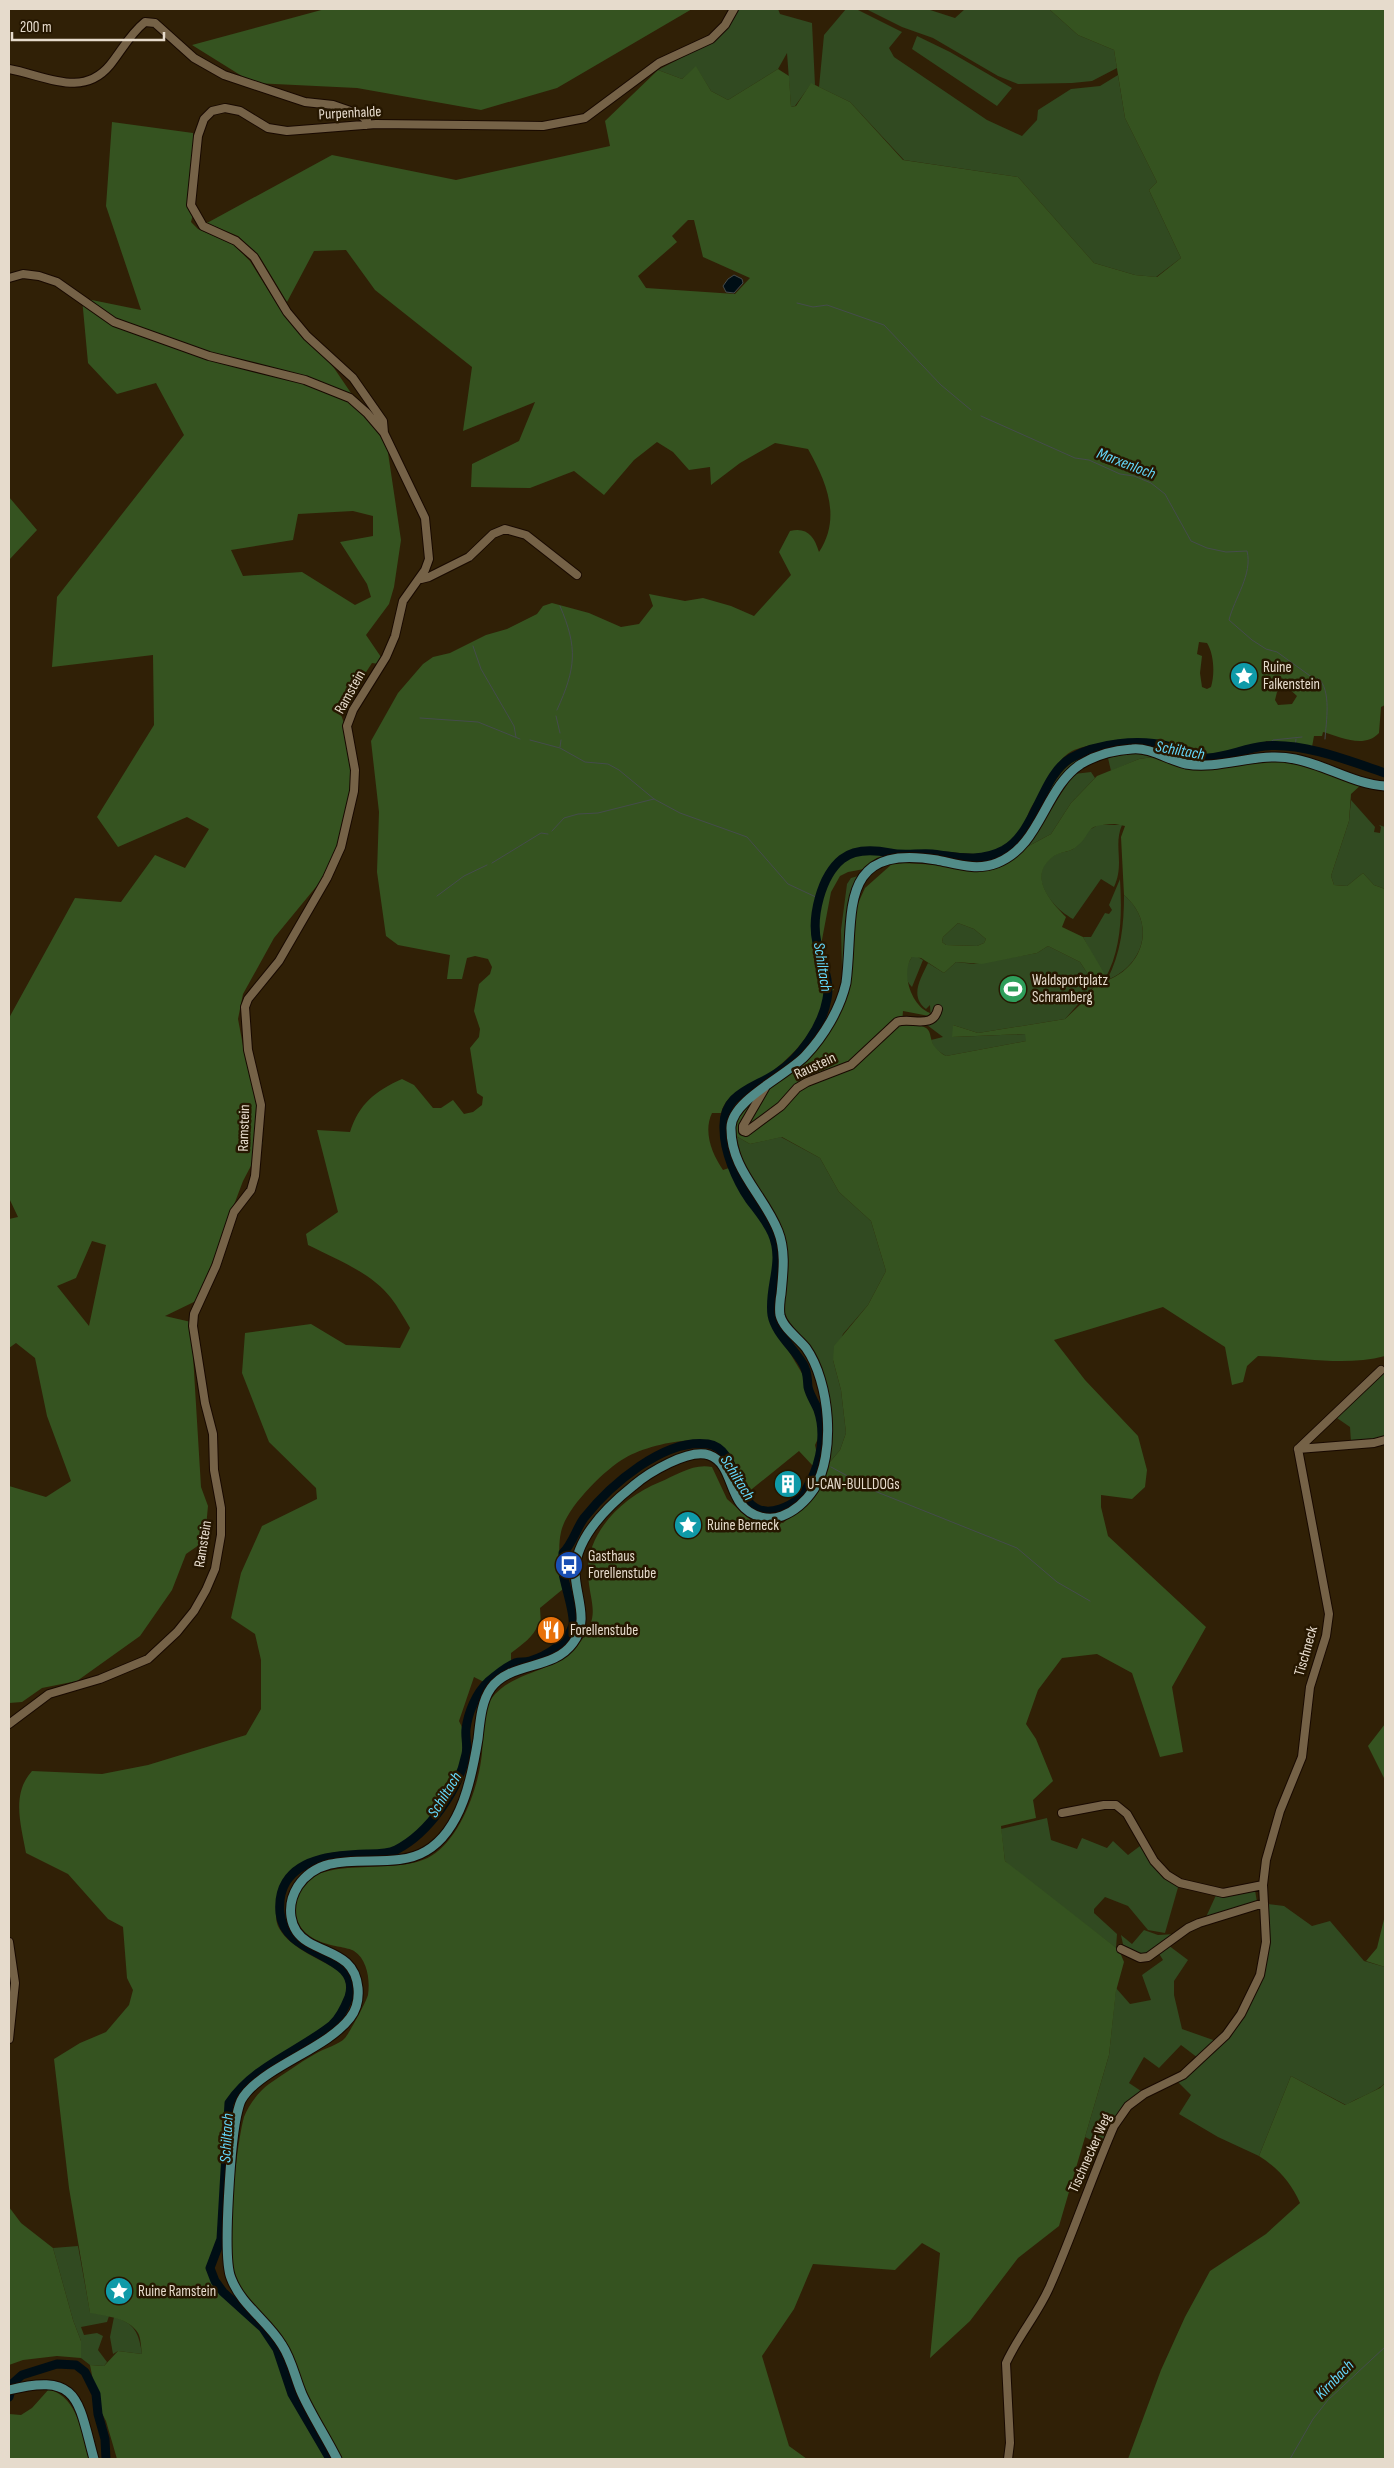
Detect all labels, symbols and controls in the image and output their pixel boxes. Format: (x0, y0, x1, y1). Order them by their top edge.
scale bar (12, 10, 165, 42)
text: 200 m (20, 18, 52, 37)
street label: Purpenhalde (318, 102, 382, 124)
water label: Marxenloch (1094, 444, 1158, 484)
place label: Ruine Falkenstein (1263, 658, 1320, 694)
place icon: Ruine Falkenstein (1229, 661, 1259, 691)
street label: Ramstein (330, 667, 370, 717)
water label: Schiltach (1154, 737, 1206, 765)
water label: Schiltach (809, 941, 835, 993)
place label: Waldsportplatz Schramberg (1032, 971, 1109, 1007)
sports icon: Waldsportplatz Schramberg (998, 974, 1028, 1004)
street label: Raustein (791, 1048, 839, 1084)
street label: Ramstein (234, 1104, 254, 1152)
water label: Schiltach (716, 1452, 758, 1504)
building icon: U-CAN-BULLDOGs (773, 1469, 803, 1499)
place label: U-CAN-BULLDOGs (807, 1475, 900, 1494)
place icon: Ruine Berneck (673, 1510, 703, 1540)
place label: Ruine Berneck (707, 1516, 779, 1535)
street label: Ramstein (190, 1519, 216, 1569)
place label: Gasthaus Forellenstube (588, 1547, 656, 1583)
bus stop icon: Gasthaus Forellenstube (554, 1550, 584, 1580)
restaurant icon: Forellenstube (536, 1615, 566, 1645)
place label: Forellenstube (570, 1621, 638, 1640)
street label: Tischneck (1290, 1624, 1322, 1678)
water label: Schiltach (424, 1769, 466, 1821)
street label: Tischnecker Weg (1064, 2110, 1116, 2196)
water label: Schiltach (216, 2112, 238, 2163)
place icon: Ruine Ramstein (104, 2276, 134, 2306)
place label: Ruine Ramstein (138, 2282, 216, 2301)
water label: Kirnbach (1312, 2356, 1358, 2404)

